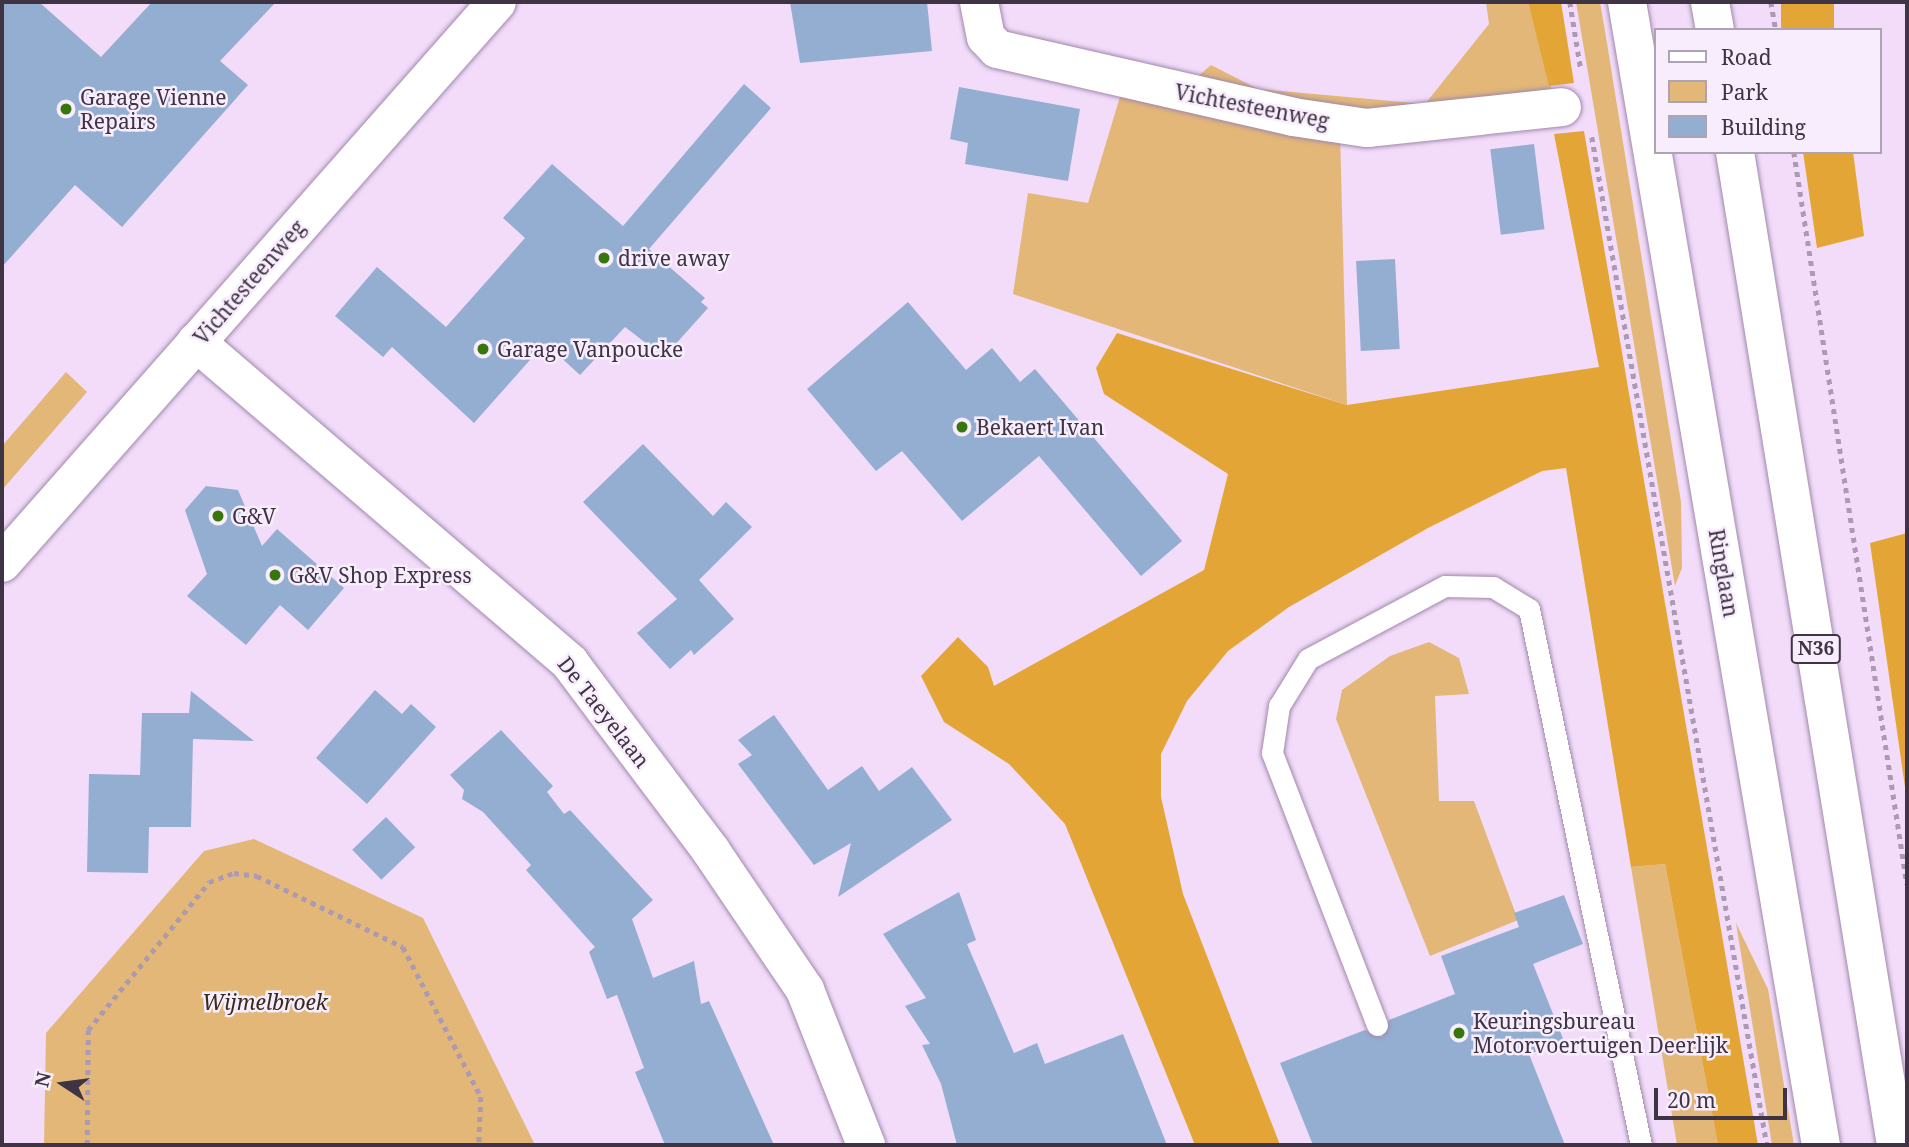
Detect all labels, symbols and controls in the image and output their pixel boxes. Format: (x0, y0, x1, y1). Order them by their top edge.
legend (1654, 28, 1881, 154)
text: Road (1721, 43, 1772, 71)
text: Park (1721, 78, 1768, 106)
street label: Vichtesteenweg (1173, 79, 1331, 133)
place label: Garage Vienne Repairs (80, 84, 227, 134)
marker: Garage Vienne Repairs (58, 101, 74, 117)
text: Building (1721, 113, 1806, 141)
street label: Vichtesteenweg (188, 215, 310, 349)
place label: drive away (618, 245, 730, 271)
marker: drive away (596, 250, 612, 266)
place label: Garage Vanpoucke (497, 336, 683, 362)
marker: Garage Vanpoucke (475, 341, 491, 357)
place label: Bekaert Ivan (976, 414, 1104, 440)
marker: Bekaert Ivan (954, 419, 970, 435)
place label: G&V (232, 503, 276, 529)
marker: G&V (210, 508, 226, 524)
street label: Ringlaan (1704, 527, 1744, 619)
place label: G&V Shop Express (289, 562, 472, 588)
marker: G&V Shop Express (267, 567, 283, 583)
road number: N36 (1790, 634, 1842, 664)
street label: De Taeyelaan (553, 651, 655, 773)
park label: Wijmelbroek (202, 989, 328, 1015)
place label: Keuringsbureau Motorvoertuigen Deerlijk (1473, 1008, 1728, 1058)
marker: Keuringsbureau Motorvoertuigen Deerlijk (1451, 1025, 1467, 1041)
north arrow (28, 1049, 98, 1119)
text: N (28, 1069, 57, 1090)
scale bar (1657, 1074, 1790, 1118)
text: 20 m (1667, 1086, 1716, 1114)

